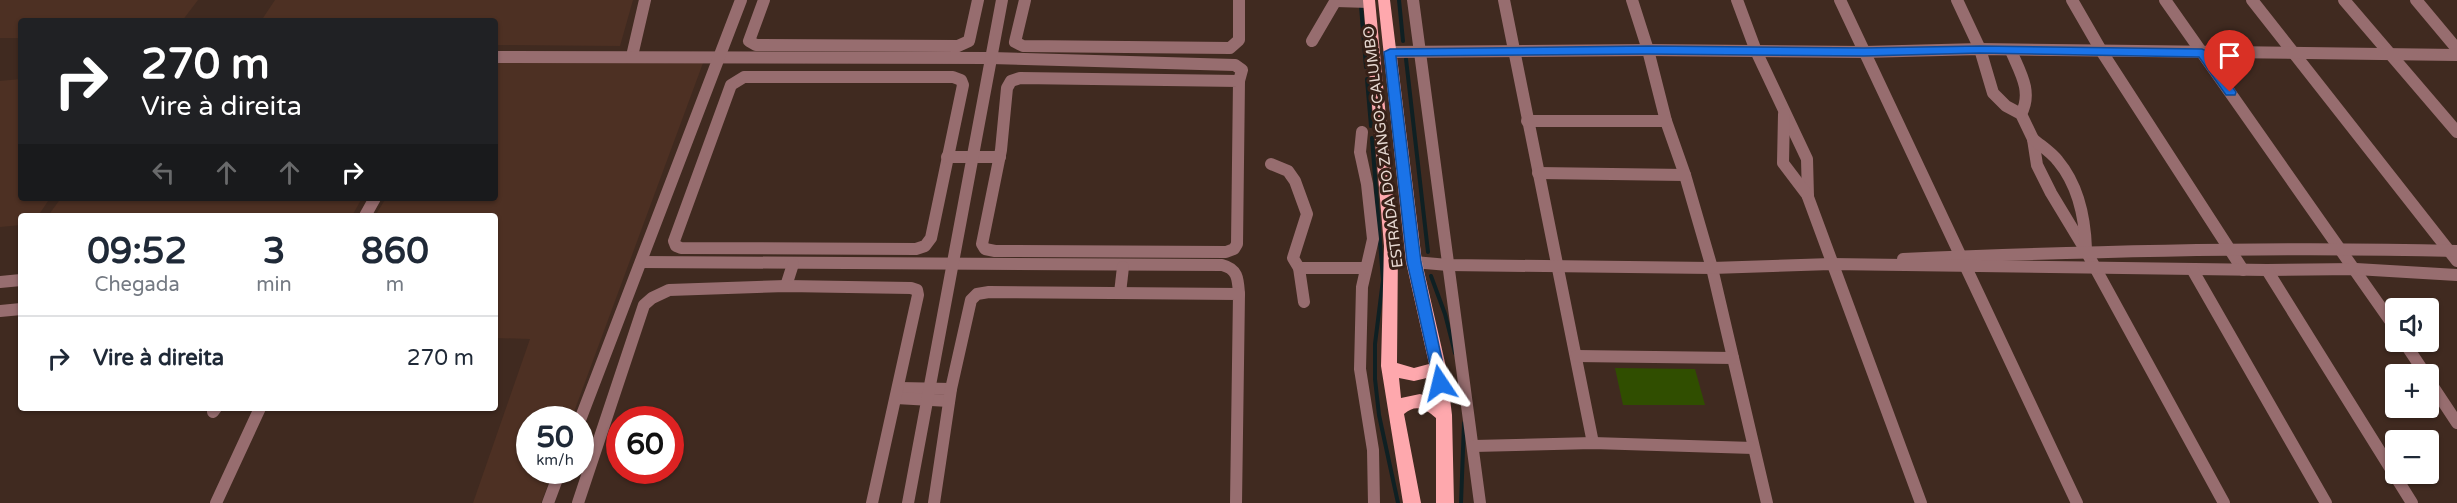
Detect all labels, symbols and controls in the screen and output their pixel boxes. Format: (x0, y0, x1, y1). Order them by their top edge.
street label: ESTRADA DO ZANGO-CALUMBO (1359, 25, 1407, 269)
pin (2204, 30, 2255, 92)
text: 270 m (141, 39, 270, 90)
icon: arrive (2213, 39, 2246, 72)
icon: right (42, 42, 120, 120)
text: Vire à direita (141, 90, 302, 123)
icon: left (147, 156, 180, 189)
icon: ahead (210, 156, 243, 189)
icon: ahead (273, 156, 306, 189)
icon: right (336, 156, 369, 189)
text: 09:52 (87, 230, 187, 273)
text: 3 (263, 230, 285, 273)
text: 860 (361, 230, 429, 273)
text: Chegada (95, 273, 180, 297)
text: min (256, 273, 292, 297)
text: m (386, 273, 404, 297)
map controls (2385, 298, 2439, 484)
button: sound (2385, 298, 2439, 352)
icon: right (42, 342, 75, 375)
text: Vire à direita (93, 345, 224, 371)
text: 270 m (407, 345, 474, 371)
position arrow (1408, 351, 1472, 415)
button: + (2385, 364, 2439, 418)
speed limit sign: 60 (606, 406, 684, 484)
text: 50 (536, 419, 574, 456)
button: − (2385, 430, 2439, 484)
text: km/h (536, 451, 574, 469)

